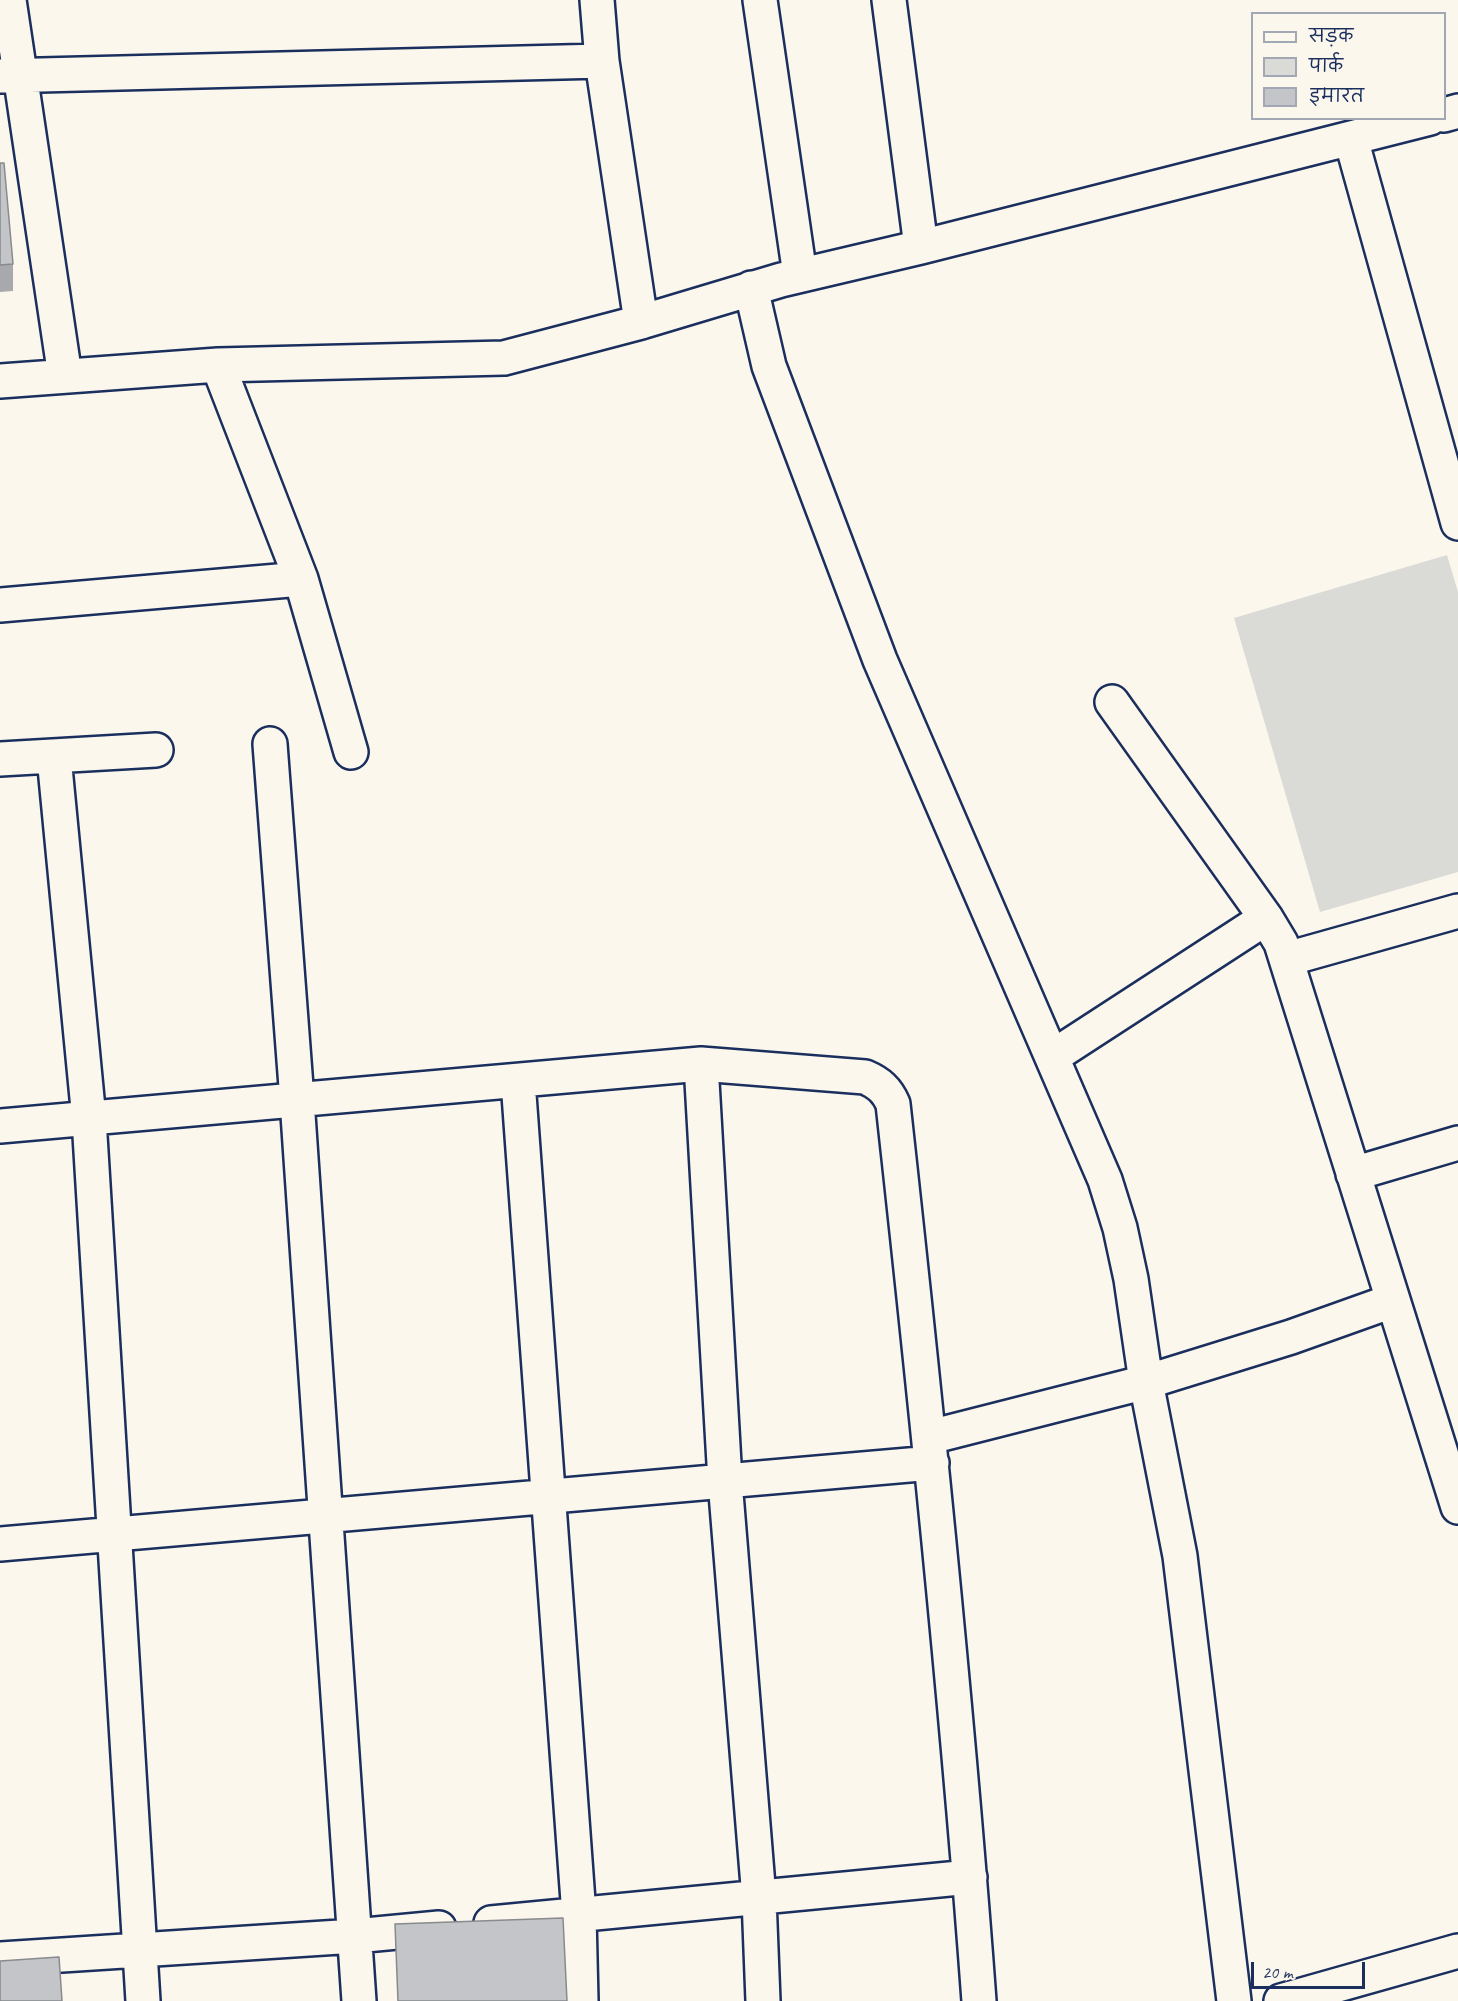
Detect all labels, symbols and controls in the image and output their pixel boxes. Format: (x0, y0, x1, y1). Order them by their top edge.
legend (1251, 12, 1446, 120)
text: सड़क (1309, 25, 1353, 47)
text: पार्क (1309, 55, 1343, 77)
text: इमारत (1309, 85, 1364, 107)
scale bar (1254, 1950, 1368, 1988)
text: 20 m (1262, 1961, 1293, 1983)

